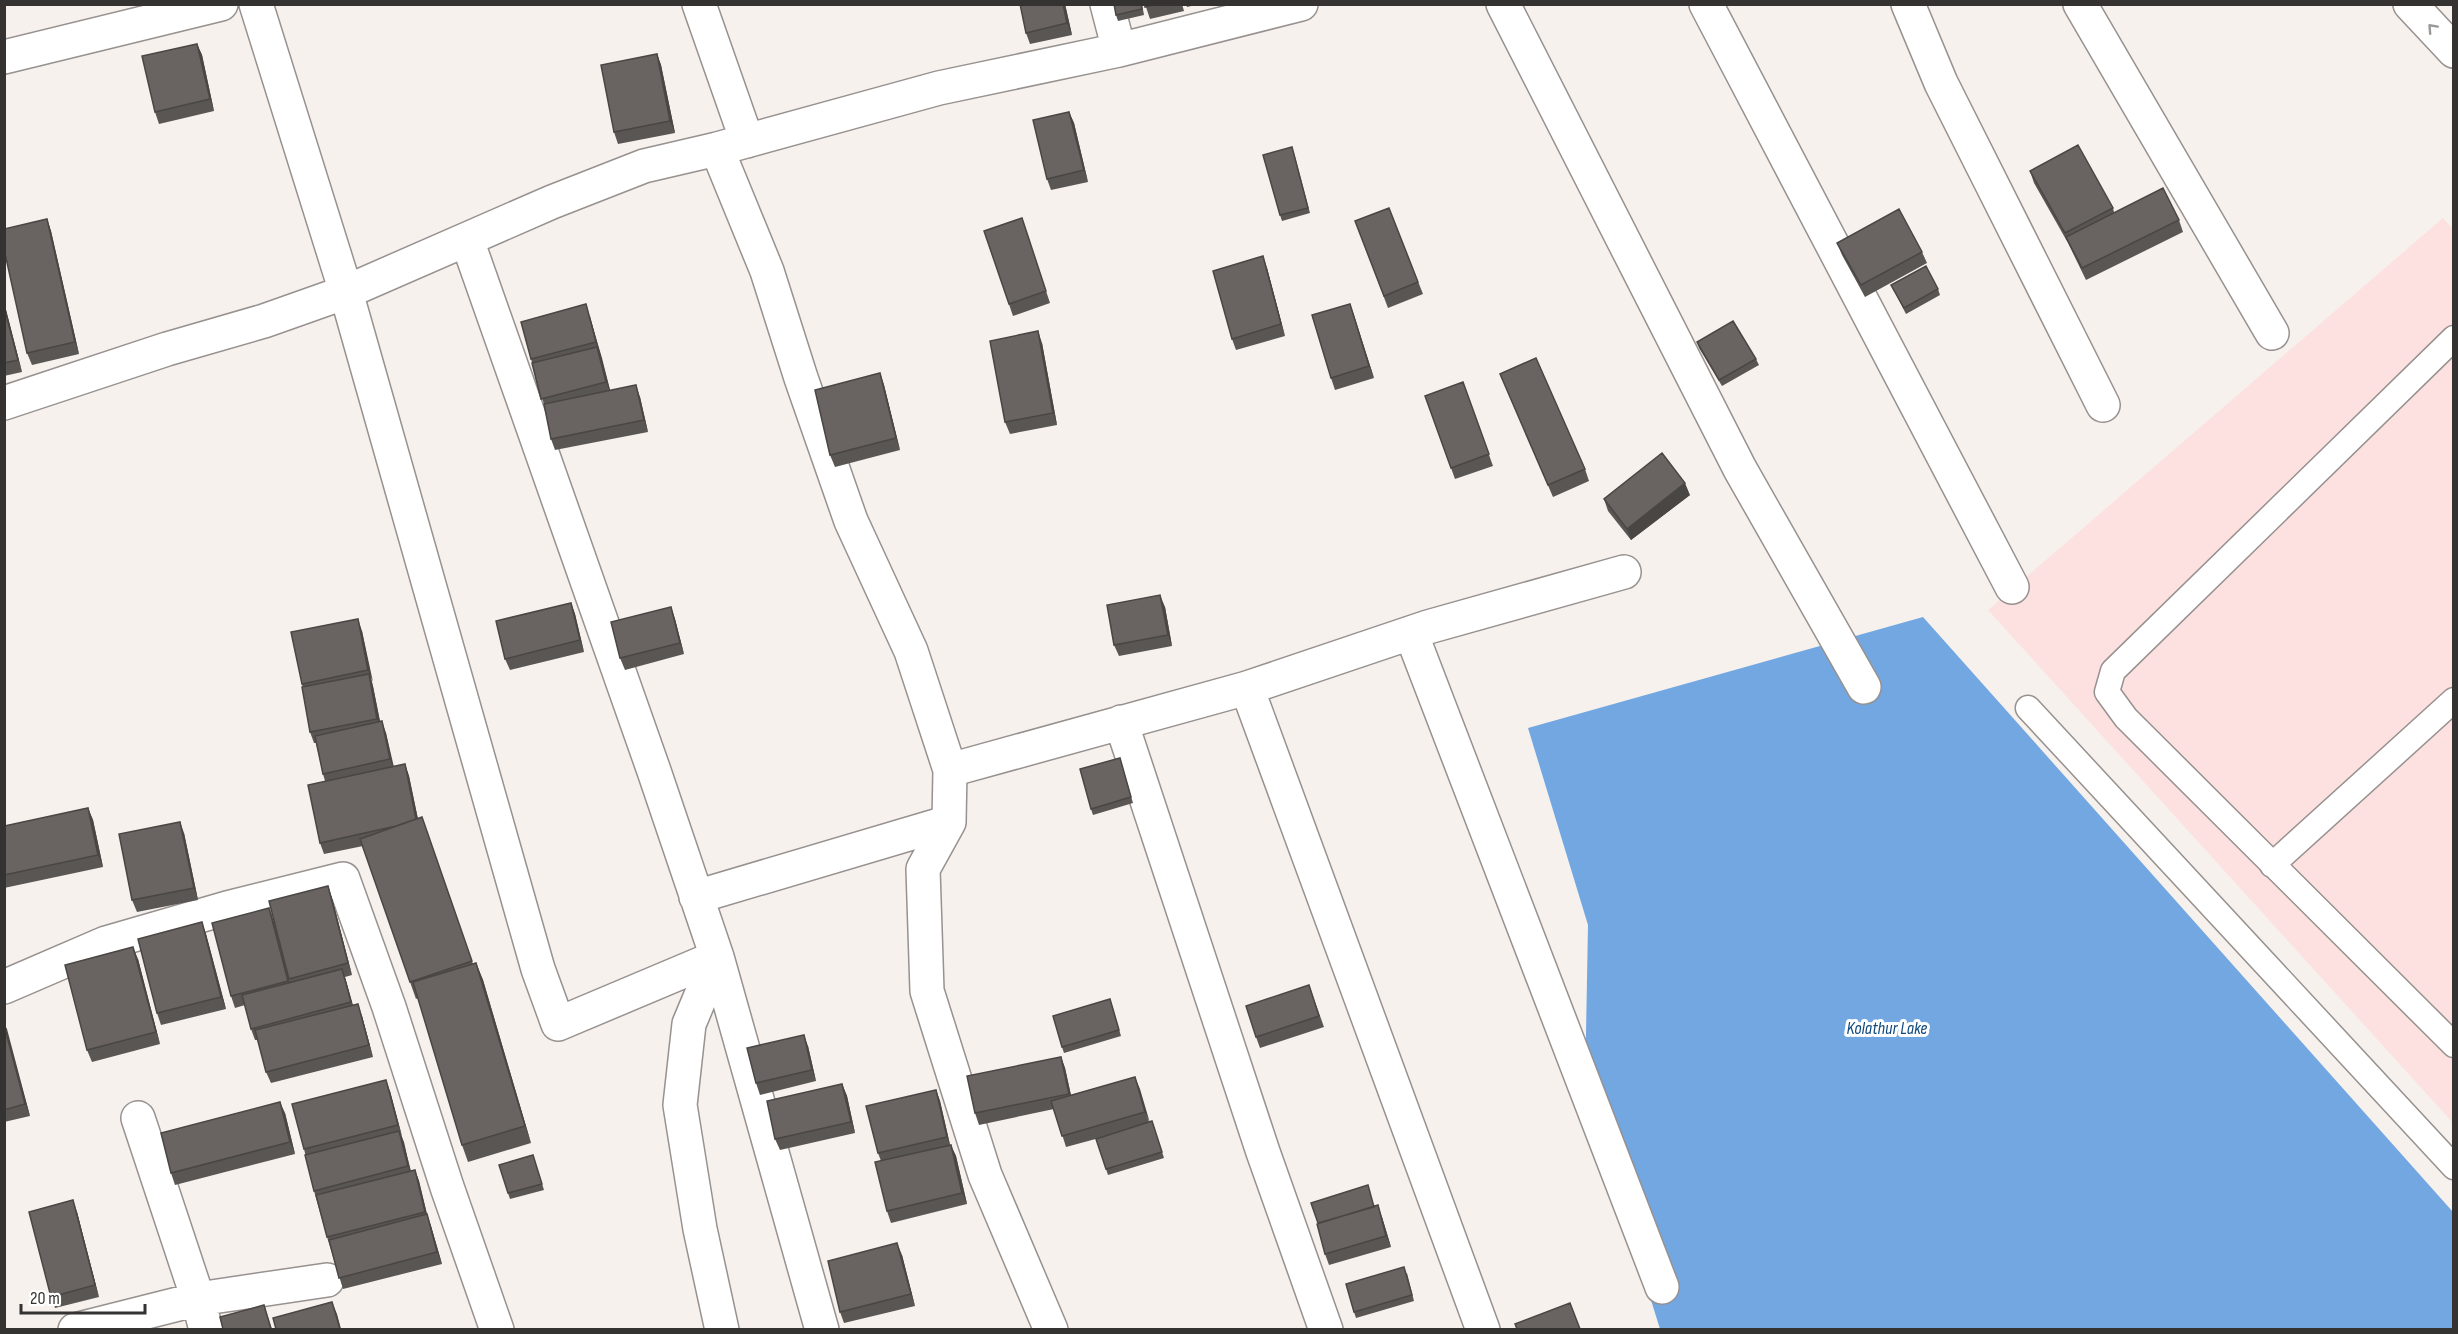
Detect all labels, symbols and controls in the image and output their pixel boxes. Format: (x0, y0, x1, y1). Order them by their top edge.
one-way arrow (2428, 24, 2439, 35)
water label: Kolathur Lake (1847, 1018, 1927, 1039)
scale bar (21, 1277, 146, 1315)
text: 20 m (30, 1288, 60, 1309)

